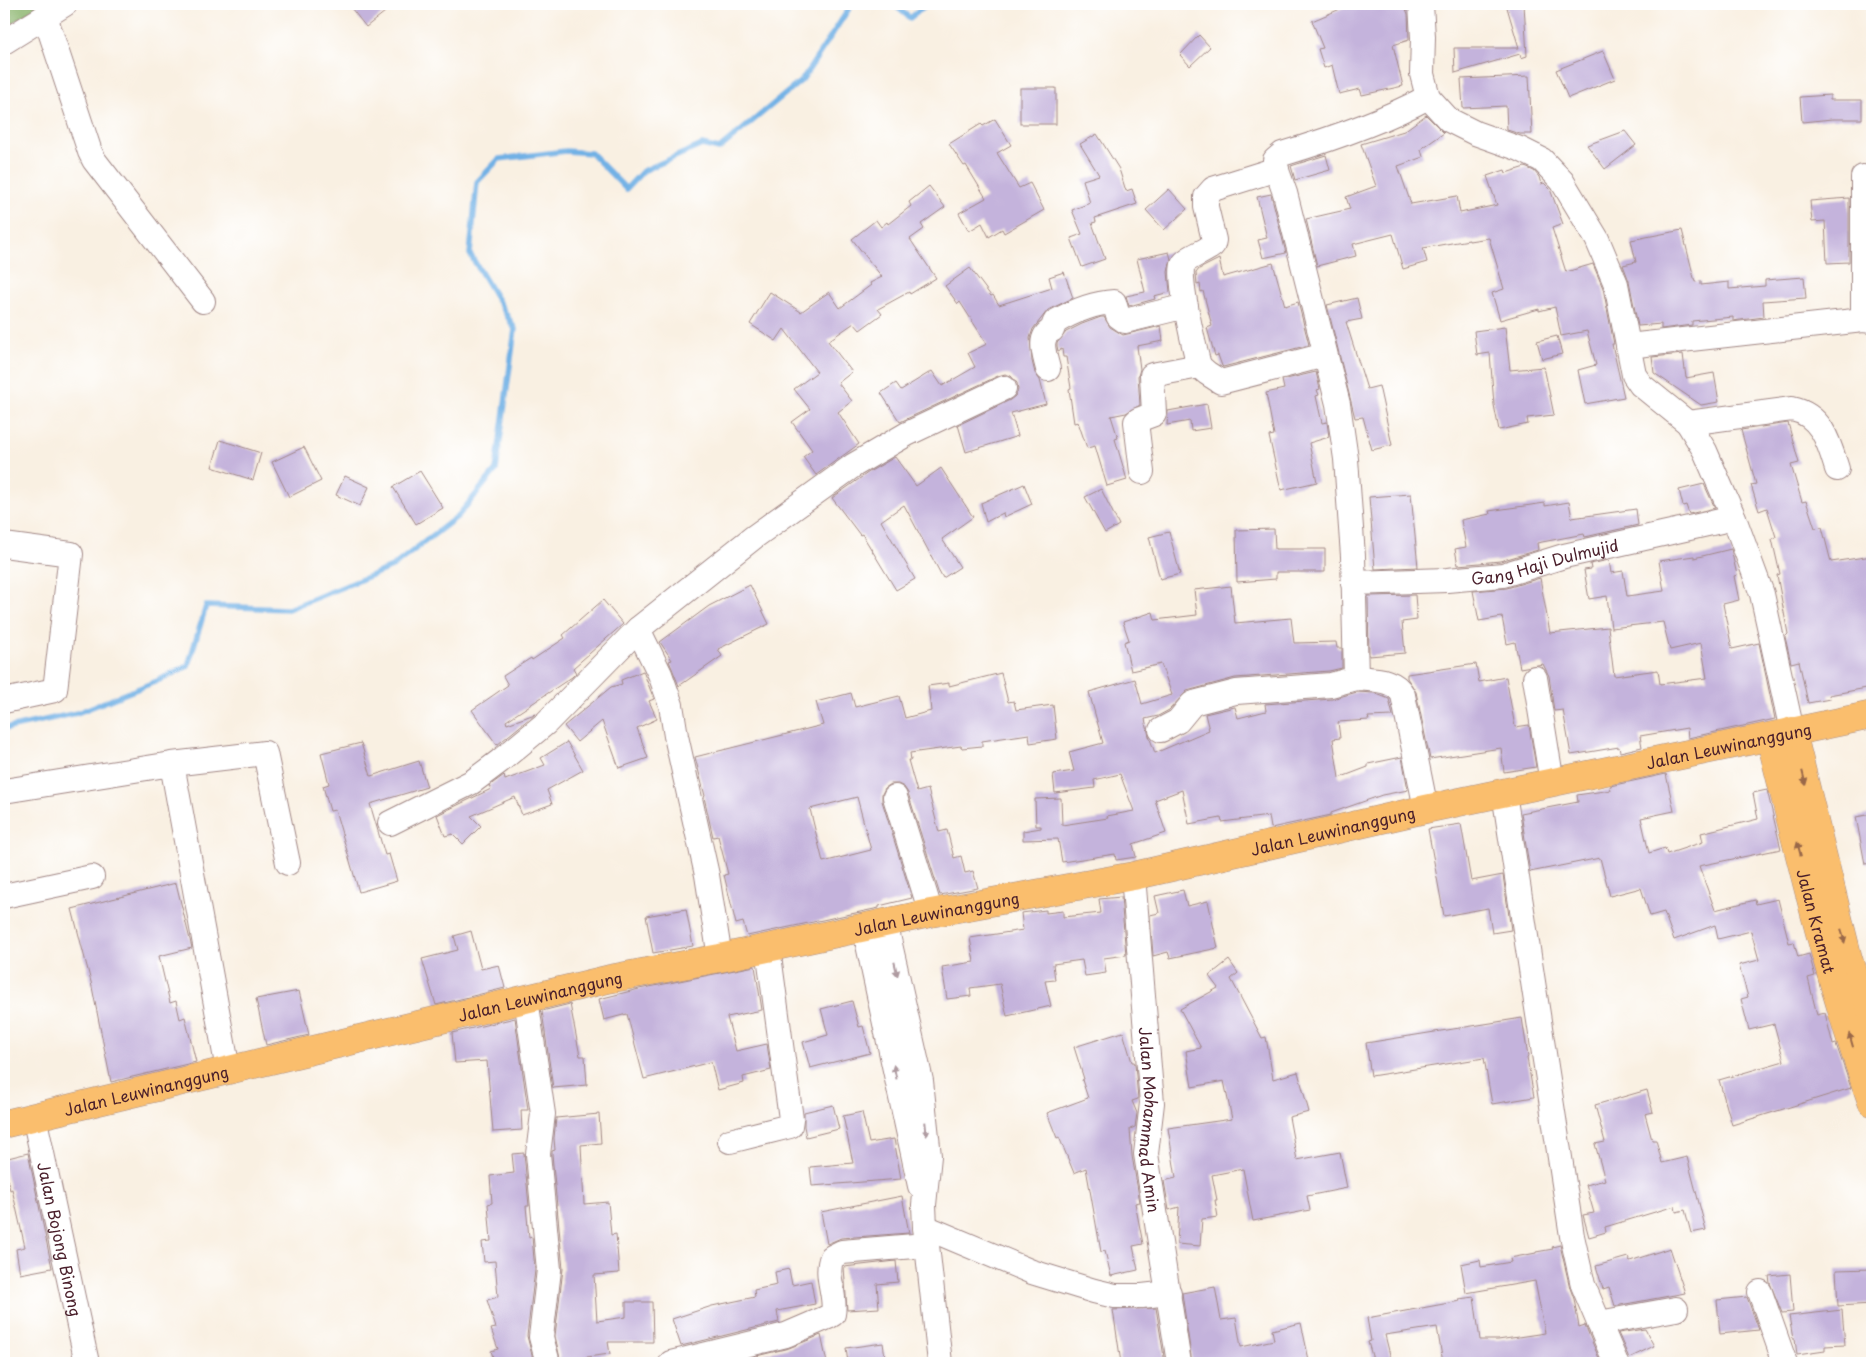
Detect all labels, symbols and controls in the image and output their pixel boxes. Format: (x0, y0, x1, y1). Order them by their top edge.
street label: Gang Haji Dulmujid (1470, 532, 1621, 590)
street label: Jalan Leuwinanggung (1644, 716, 1813, 774)
one-way arrow (1800, 771, 1808, 786)
street label: Jalan Leuwinanggung (1248, 800, 1417, 861)
one-way arrow (1795, 842, 1803, 857)
street label: Jalan Kramat (1792, 866, 1842, 976)
street label: Jalan Leuwinanggung (851, 885, 1021, 941)
one-way arrow (1839, 929, 1847, 944)
one-way arrow (892, 962, 900, 977)
street label: Jalan Leuwinanggung (455, 965, 624, 1027)
street label: Jalan Mohammad Amin (1134, 1026, 1167, 1214)
one-way arrow (1846, 1032, 1854, 1047)
street label: Jalan Leuwinanggung (61, 1059, 231, 1121)
one-way arrow (891, 1064, 899, 1079)
one-way arrow (922, 1121, 930, 1137)
street label: Jalan Bojong Binong (32, 1160, 89, 1319)

